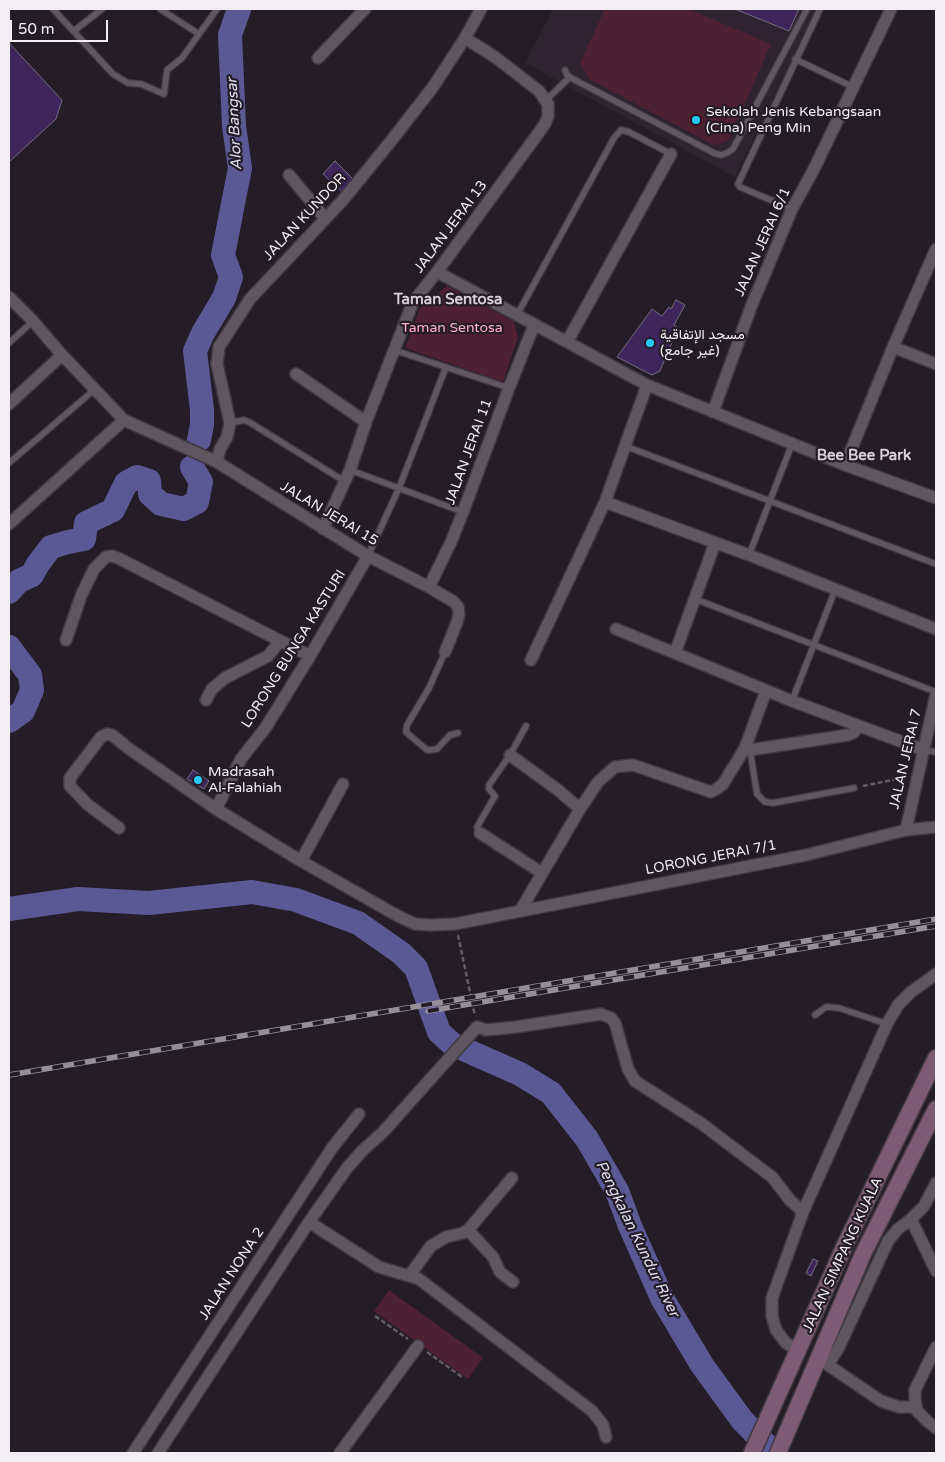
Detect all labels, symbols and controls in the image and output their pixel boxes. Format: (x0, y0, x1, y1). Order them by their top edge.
scale bar (12, 10, 110, 42)
text: 50 m (18, 20, 55, 38)
water label: Alor Bangsar (224, 77, 246, 171)
place label: Sekolah Jenis Kebangsaan (Cina) Peng Min (706, 104, 881, 136)
marker: Sekolah Jenis Kebangsaan (Cina) Peng Min (690, 114, 702, 126)
street label: JALAN KUNDOR (260, 170, 350, 264)
street label: JALAN JERAI 13 (411, 178, 491, 276)
street label: JALAN JERAI 6/1 (731, 185, 795, 299)
district label: Taman Sentosa (394, 291, 502, 309)
park label: Taman Sentosa (401, 320, 503, 336)
place label: مسجد الإتفاقية (غير جامع) (660, 327, 745, 360)
marker: مسجد الإتفاقية (غير جامع) (644, 337, 656, 349)
street label: JALAN JERAI 11 (442, 397, 496, 507)
district label: Bee Bee Park (817, 447, 911, 465)
street label: JALAN JERAI 15 (277, 478, 381, 550)
street label: LORONG BUNGA KASTURI (238, 567, 350, 731)
street label: JALAN JERAI 7 (886, 707, 926, 811)
place label: Madrasah Al-Falahiah (208, 764, 282, 796)
marker: Madrasah Al-Falahiah (192, 774, 204, 786)
street label: LORONG JERAI 7/1 (644, 837, 778, 879)
water label: Pengkalan Kundur River (591, 1158, 683, 1320)
street label: JALAN SIMPANG KUALA (800, 1175, 886, 1335)
street label: JALAN NONA 2 (196, 1225, 268, 1323)

